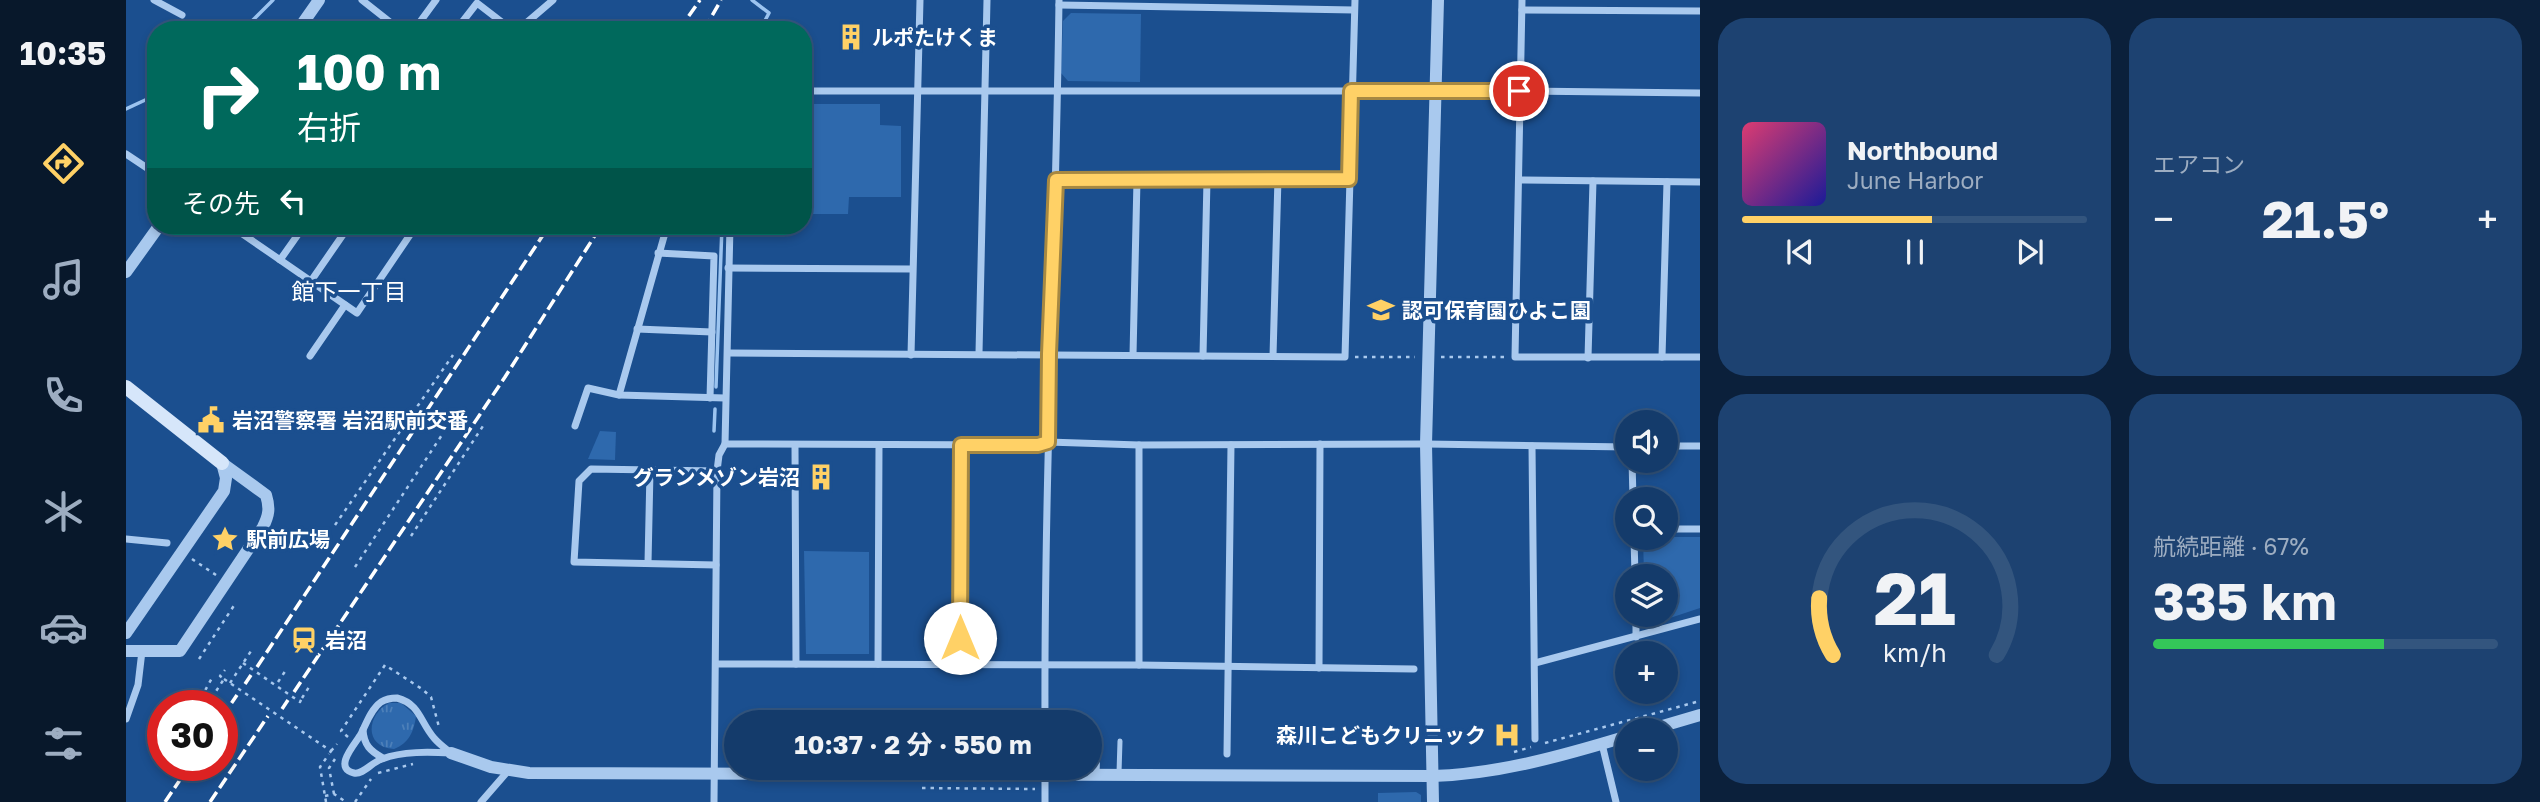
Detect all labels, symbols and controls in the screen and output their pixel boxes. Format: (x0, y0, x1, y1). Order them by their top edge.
building icon: ルポたけくま (836, 22, 866, 52)
place label: ルポたけくま (872, 24, 998, 50)
text: 10:35 (20, 34, 106, 72)
text: 100 m (297, 42, 441, 101)
icon: right (182, 49, 273, 140)
pin (1489, 61, 1549, 121)
icon: arrive (1500, 72, 1538, 110)
text: 右折 (297, 108, 361, 146)
text: Northbound (1847, 135, 1998, 166)
icon: directions (39, 139, 88, 188)
text: エアコン (2153, 150, 2245, 178)
text: June Harbor (1847, 166, 1983, 194)
icon: left (274, 182, 312, 220)
text: 21.5° (2262, 187, 2389, 249)
text: その先 (182, 188, 260, 219)
text: − (2153, 196, 2174, 241)
text: + (2477, 196, 2498, 241)
icon: previous (1781, 233, 1819, 271)
icon: pause (1896, 233, 1934, 271)
icon: next (2011, 233, 2049, 271)
icon: music (39, 255, 88, 304)
district label: 館下一丁目 (292, 277, 407, 305)
school or university icon: 認可保育園ひよこ園 (1366, 295, 1396, 325)
place label: 認可保育園ひよこ園 (1402, 297, 1591, 323)
icon: phone (39, 371, 88, 420)
public building icon: 岩沼警察署 岩沼駅前交番 (196, 405, 226, 435)
place label: 岩沼警察署 岩沼駅前交番 (232, 407, 468, 433)
map controls (1615, 410, 1678, 781)
button: sound (1615, 410, 1678, 473)
building icon: グランメゾン岩沼 (806, 462, 836, 492)
place label: グランメゾン岩沼 (633, 464, 800, 490)
icon: climate (39, 487, 88, 536)
button: search (1615, 487, 1678, 550)
place icon: 駅前広場 (210, 524, 240, 554)
place label: 駅前広場 (246, 526, 330, 552)
text: 航続距離 · 67% (2153, 532, 2309, 560)
text: 21 (1874, 554, 1955, 641)
button: layers (1615, 564, 1678, 627)
text: 335 km (2153, 569, 2337, 631)
position arrow (923, 601, 997, 675)
icon: car (39, 603, 88, 652)
station icon: 岩沼 (289, 625, 319, 655)
place label: 岩沼 (325, 627, 367, 653)
text: km/h (1883, 637, 1946, 668)
button: + (1615, 641, 1678, 704)
speed limit sign: 30 (147, 690, 238, 781)
button: − (1615, 718, 1678, 781)
icon: filters (39, 719, 88, 768)
hospital icon: 森川こどもクリニック (1492, 720, 1522, 750)
place label: 森川こどもクリニック (1276, 722, 1486, 748)
text: 10:37 · 2 分 · 550 m (794, 729, 1032, 760)

